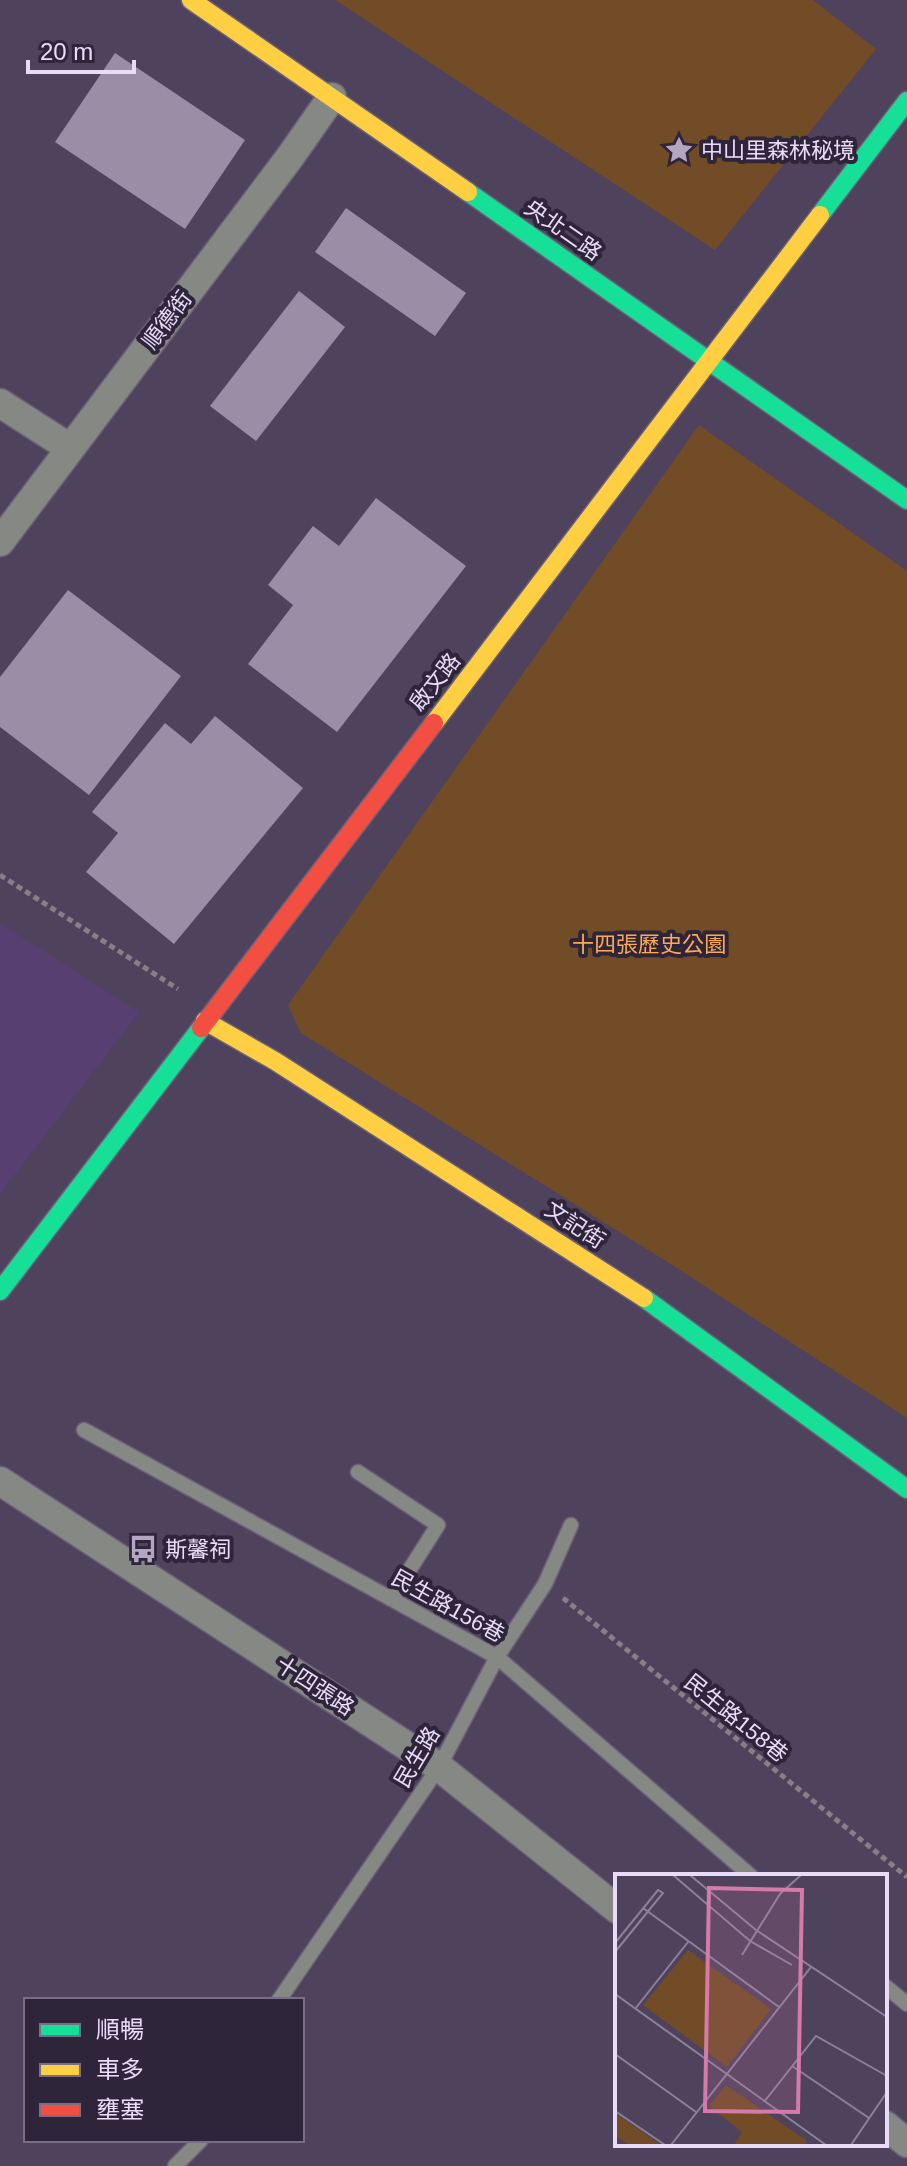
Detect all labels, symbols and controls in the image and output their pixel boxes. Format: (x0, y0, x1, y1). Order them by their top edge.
scale bar (28, 24, 134, 74)
text: 20 m (40, 38, 93, 65)
place icon: 中山里森林秘境 (664, 135, 694, 165)
place label: 中山里森林秘境 (701, 138, 855, 163)
street label: 央北二路 (520, 195, 606, 265)
street label: 順德街 (137, 286, 197, 354)
street label: 啟文路 (405, 648, 465, 716)
park label: 十四張歷史公園 (572, 932, 726, 957)
street label: 文記街 (541, 1197, 609, 1253)
bus stop icon: 斯馨祠 (128, 1534, 158, 1564)
place label: 斯馨祠 (165, 1537, 231, 1562)
street label: 民生路156巷 (387, 1565, 509, 1647)
street label: 十四張路 (271, 1652, 359, 1720)
street label: 民生路158巷 (680, 1669, 792, 1767)
street label: 民生路 (389, 1722, 445, 1792)
inset map (615, 1874, 887, 2146)
legend (24, 1998, 304, 2142)
text: 順暢 (96, 2016, 144, 2043)
text: 車多 (96, 2056, 144, 2083)
text: 壅塞 (96, 2096, 144, 2123)

